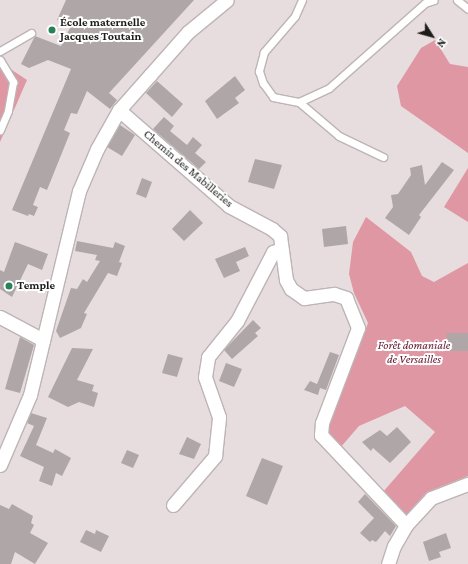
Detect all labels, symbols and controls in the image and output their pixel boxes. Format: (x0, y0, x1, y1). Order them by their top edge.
place label: École maternelle Jacques Toutain (60, 16, 145, 44)
north arrow (412, 16, 452, 56)
marker: École maternelle Jacques Toutain (47, 25, 57, 35)
text: N (435, 37, 449, 50)
street label: Chemin des Mabilleries (140, 127, 236, 211)
place label: Temple (17, 279, 55, 293)
marker: Temple (4, 281, 14, 291)
park label: Forêt domaniale de Versailles (378, 339, 450, 367)

